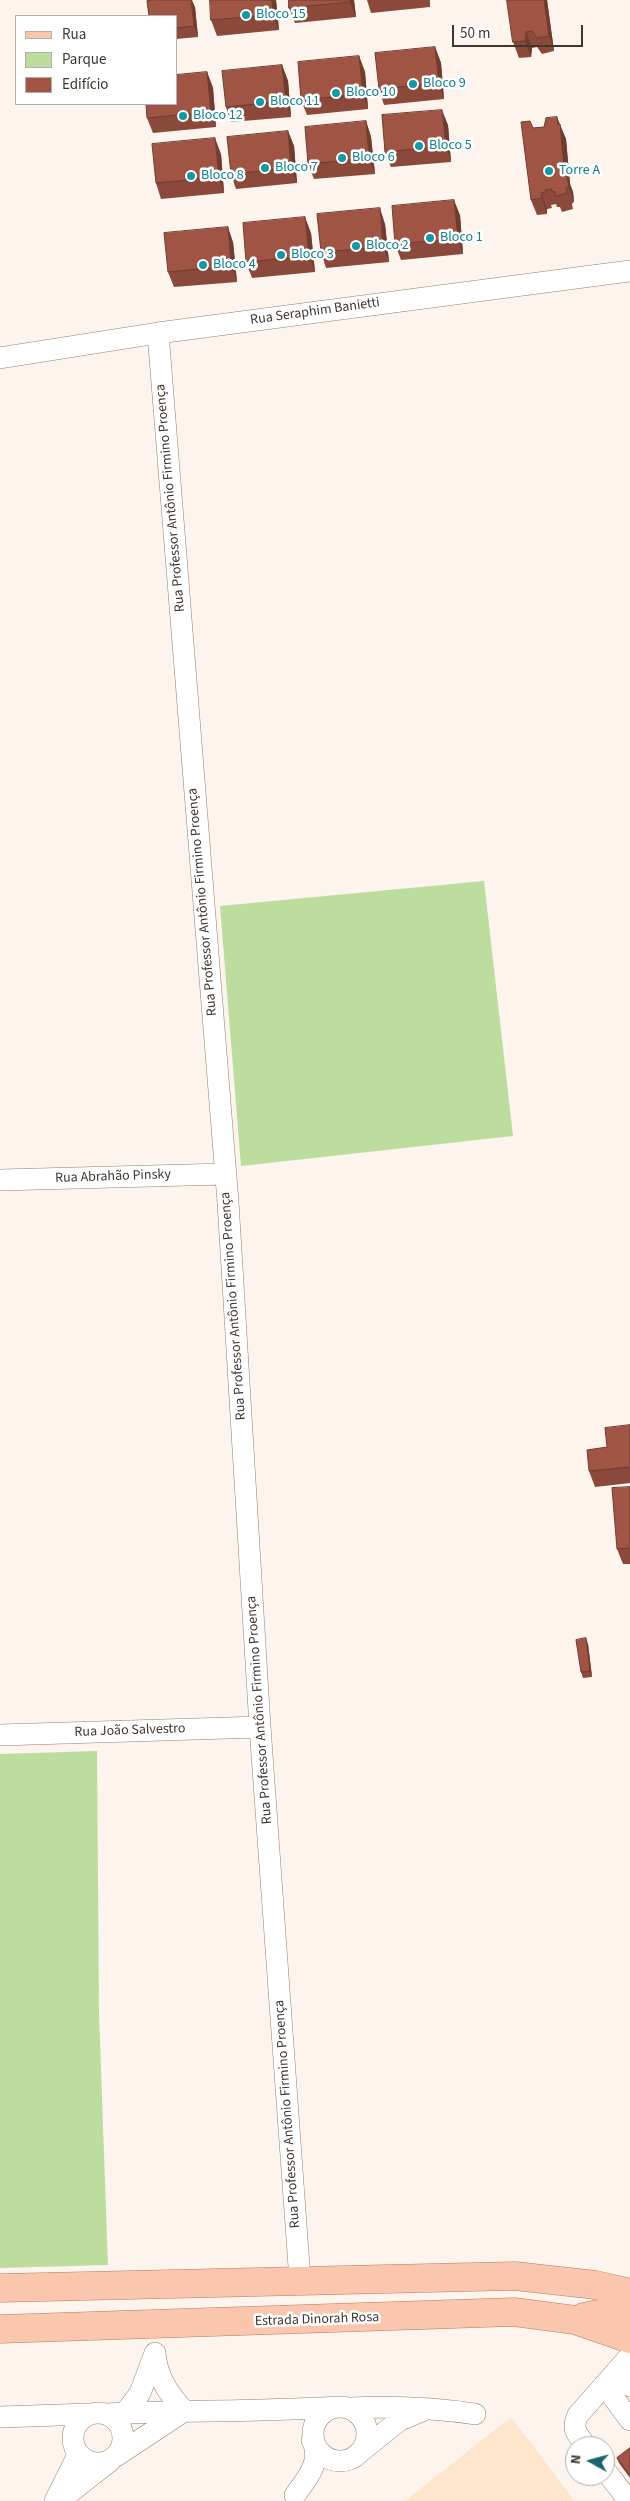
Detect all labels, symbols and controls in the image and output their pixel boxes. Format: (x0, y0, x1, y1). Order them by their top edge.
place label: Bloco 15 (256, 7, 306, 23)
marker: Bloco 15 (240, 9, 252, 21)
legend (15, 15, 178, 105)
scale bar (455, 15, 586, 47)
text: 50 m (460, 23, 490, 44)
text: Rua (62, 24, 86, 45)
text: Parque (62, 49, 106, 70)
text: Edifício (62, 74, 109, 95)
place label: Bloco 9 (423, 76, 466, 92)
marker: Bloco 9 (407, 78, 419, 90)
place label: Bloco 10 (346, 85, 396, 101)
marker: Bloco 10 (330, 87, 342, 99)
place label: Bloco 11 (270, 94, 320, 110)
marker: Bloco 11 (254, 96, 266, 108)
place label: Bloco 12 (193, 108, 243, 124)
marker: Bloco 12 (177, 110, 189, 122)
place label: Bloco 5 (429, 138, 472, 154)
marker: Bloco 5 (413, 140, 425, 152)
place label: Bloco 6 (352, 150, 395, 166)
marker: Bloco 6 (336, 152, 348, 164)
place label: Bloco 7 (275, 160, 318, 176)
marker: Bloco 7 (259, 162, 271, 174)
place label: Torre A (559, 163, 600, 179)
marker: Torre A (543, 165, 555, 177)
place label: Bloco 8 (201, 168, 244, 184)
marker: Bloco 8 (185, 170, 197, 182)
place label: Bloco 1 (440, 230, 483, 246)
marker: Bloco 1 (424, 232, 436, 244)
place label: Bloco 2 (366, 238, 409, 254)
marker: Bloco 2 (350, 240, 362, 252)
place label: Bloco 3 (291, 247, 334, 263)
marker: Bloco 3 (275, 249, 287, 261)
place label: Bloco 4 (213, 257, 256, 273)
marker: Bloco 4 (197, 259, 209, 271)
street label: Rua Seraphim Banietti (249, 295, 381, 329)
street label: Rua Professor Antônio Firmino Proença (153, 383, 189, 613)
street label: Rua Professor Antônio Firmino Proença (185, 787, 221, 1017)
street label: Rua Abrahão Pinsky (55, 1167, 171, 1187)
street label: Rua Professor Antônio Firmino Proença (218, 1191, 250, 1421)
street label: Rua Professor Antônio Firmino Proença (244, 1595, 276, 1825)
street label: Rua João Salvestro (74, 1721, 186, 1741)
street label: Rua Professor Antônio Firmino Proença (272, 1999, 304, 2229)
street label: Estrada Dinorah Rosa (254, 2309, 380, 2331)
north arrow (565, 2436, 615, 2486)
text: N (566, 2453, 587, 2465)

